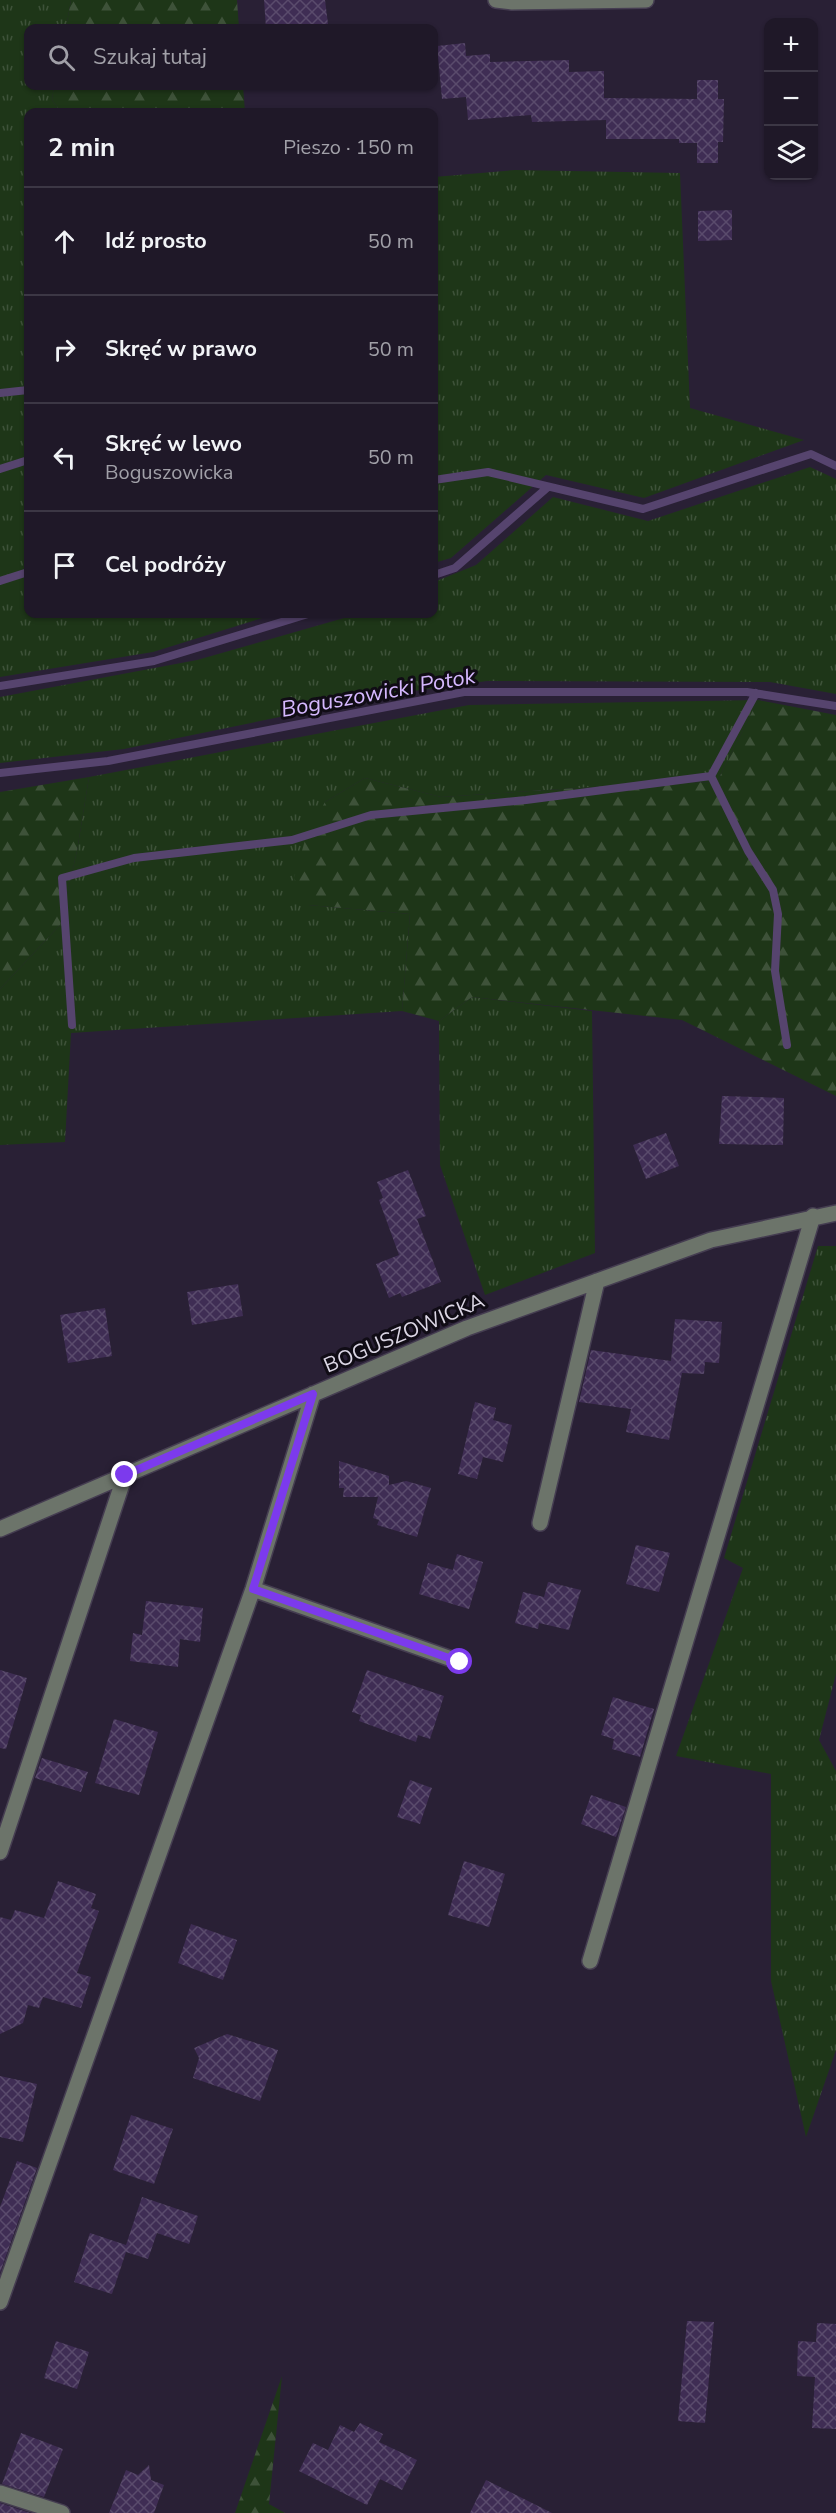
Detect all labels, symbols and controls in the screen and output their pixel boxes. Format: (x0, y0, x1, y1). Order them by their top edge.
map controls (764, 18, 818, 180)
button: + (764, 18, 818, 72)
search box (24, 24, 438, 90)
icon: search (45, 41, 78, 74)
text: Szukaj tutaj (93, 42, 207, 72)
button: − (764, 72, 818, 126)
button: layers (764, 126, 818, 180)
text: 2 min (48, 130, 115, 165)
text: Pieszo · 150 m (283, 134, 414, 161)
icon: ahead (48, 225, 81, 258)
text: Idź prosto (105, 226, 207, 256)
text: 50 m (368, 228, 414, 255)
icon: right (48, 333, 81, 366)
text: Skręć w prawo (105, 334, 257, 364)
text: 50 m (368, 336, 414, 363)
text: Skręć w lewo (105, 429, 242, 459)
icon: left (48, 441, 81, 474)
text: 50 m (368, 444, 414, 471)
text: Boguszowicka (105, 459, 233, 486)
icon: arrive (48, 549, 81, 582)
text: Cel podróży (105, 550, 226, 580)
water label: Boguszowicki Potok (279, 661, 479, 725)
street label: BOGUSZOWICKA (319, 1287, 489, 1379)
route end (111, 1461, 137, 1487)
route start (446, 1648, 472, 1674)

